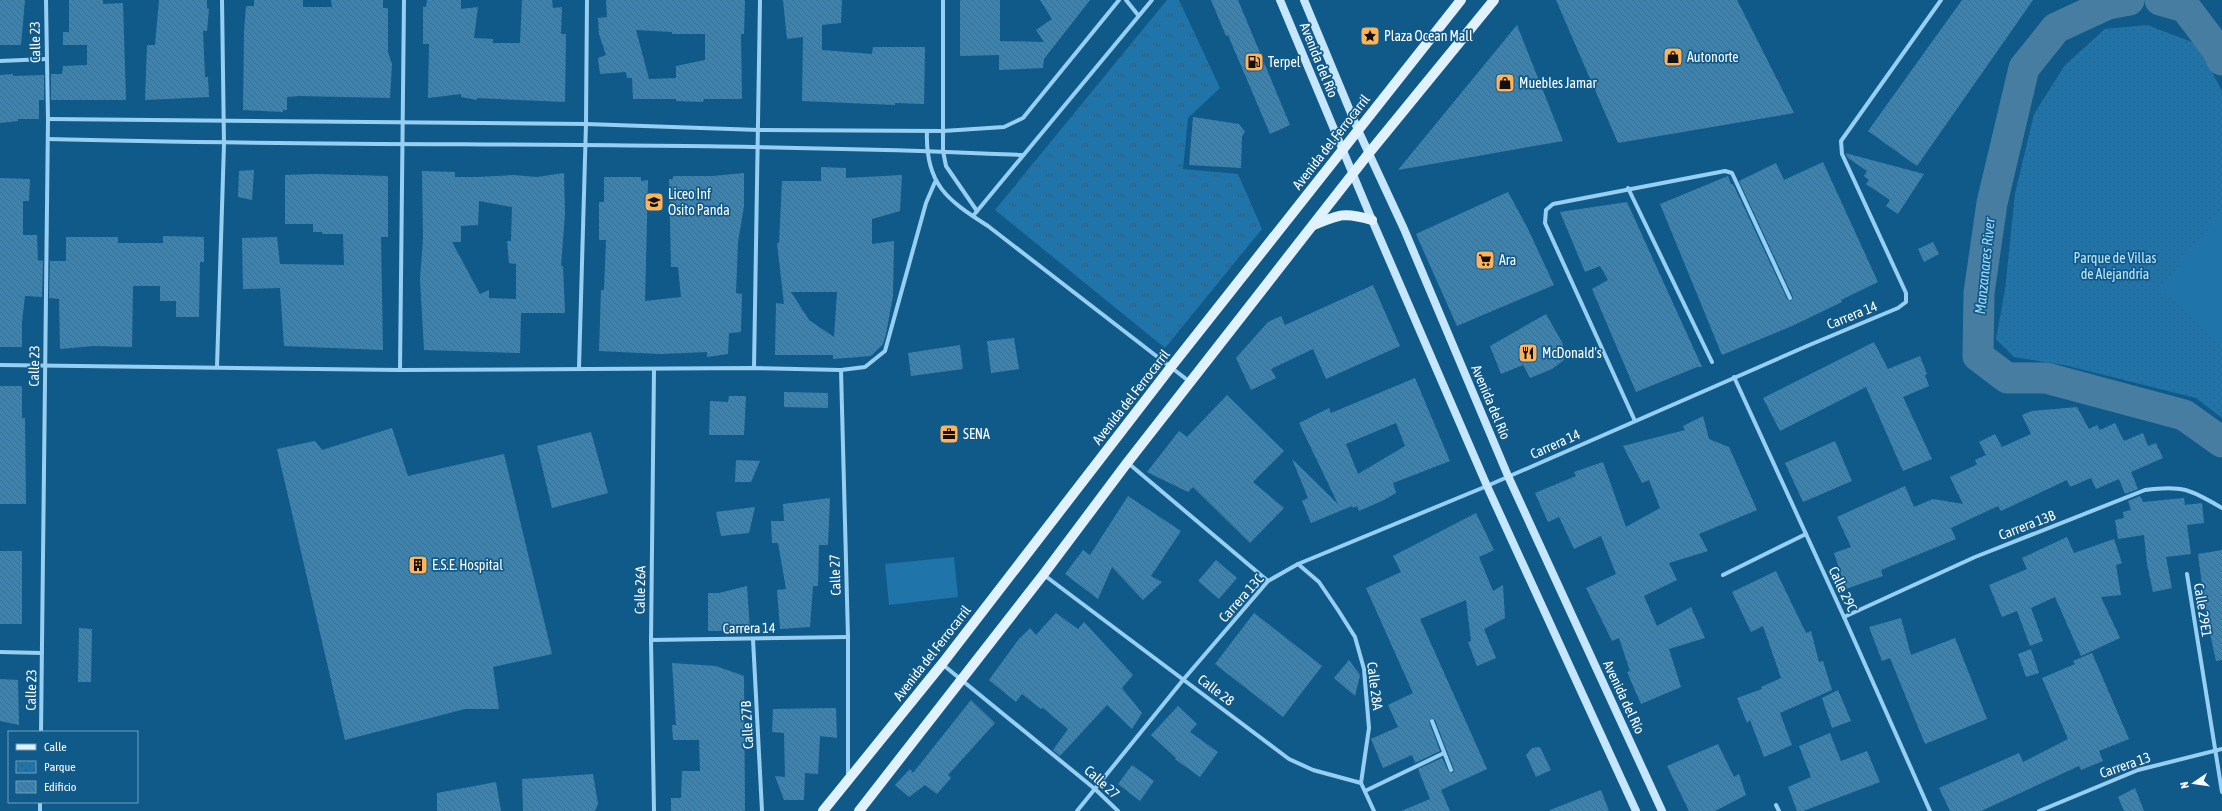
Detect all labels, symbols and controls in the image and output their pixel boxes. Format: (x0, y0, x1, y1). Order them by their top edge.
street label: Avenida del Río (1297, 20, 1341, 100)
street label: Calle 23 (27, 21, 43, 63)
place icon: Plaza Ocean Mall (1359, 25, 1381, 47)
place label: Plaza Ocean Mall (1384, 28, 1473, 44)
shop icon: Autonorte (1662, 46, 1684, 68)
place label: Autonorte (1687, 49, 1739, 65)
fuel station icon: Terpel (1243, 51, 1265, 73)
place label: Terpel (1268, 54, 1301, 70)
shop icon: Muebles Jamar (1494, 72, 1516, 94)
place label: Muebles Jamar (1519, 75, 1597, 91)
street label: Avenida del Ferrocarril (1289, 91, 1373, 193)
place label: Liceo Inf Osito Panda (668, 186, 730, 218)
school or university icon: Liceo Inf Osito Panda (643, 191, 665, 213)
water label: Manzanares River (1971, 216, 1998, 315)
supermarket icon: Ara (1474, 249, 1496, 271)
park label: Parque de Villas de Alejandría (2074, 250, 2156, 282)
place label: Ara (1499, 252, 1516, 268)
street label: Carrera 14 (1824, 298, 1880, 332)
restaurant icon: McDonald's (1517, 342, 1539, 364)
street label: Calle 23 (26, 345, 42, 387)
place label: McDonald's (1542, 345, 1602, 361)
street label: Avenida del Ferrocarril (1089, 346, 1173, 448)
street label: Avenida del Río (1468, 362, 1514, 442)
office icon: SENA (938, 423, 960, 445)
place label: SENA (963, 426, 990, 442)
street label: Carrera 14 (1528, 426, 1583, 462)
street label: Carrera 13B (1996, 507, 2058, 543)
building icon: E.S.E. Hospital (407, 554, 429, 576)
street label: Calle 27 (826, 554, 844, 596)
place label: E.S.E. Hospital (432, 557, 503, 573)
street label: Calle 29C (1826, 564, 1861, 615)
street label: Calle 26A (632, 566, 648, 614)
street label: Carrera 13C (1215, 570, 1267, 625)
street label: Calle 29E1 (2191, 582, 2215, 638)
street label: Avenida del Ferrocarril (890, 602, 974, 704)
street label: Carrera 14 (722, 620, 776, 636)
street label: Avenida del Río (1600, 658, 1648, 736)
street label: Calle 28A (1364, 661, 1386, 711)
street label: Calle 23 (23, 669, 39, 711)
street label: Calle 28 (1195, 671, 1238, 709)
street label: Calle 27B (738, 700, 756, 749)
legend (8, 731, 138, 803)
text: Calle (44, 740, 67, 754)
street label: Carrera 13 (2097, 749, 2153, 781)
text: Parque (44, 760, 76, 774)
street label: Calle 27 (1081, 762, 1123, 802)
north arrow (2174, 763, 2214, 803)
text: Edificio (44, 780, 77, 794)
text: N (2178, 781, 2191, 790)

